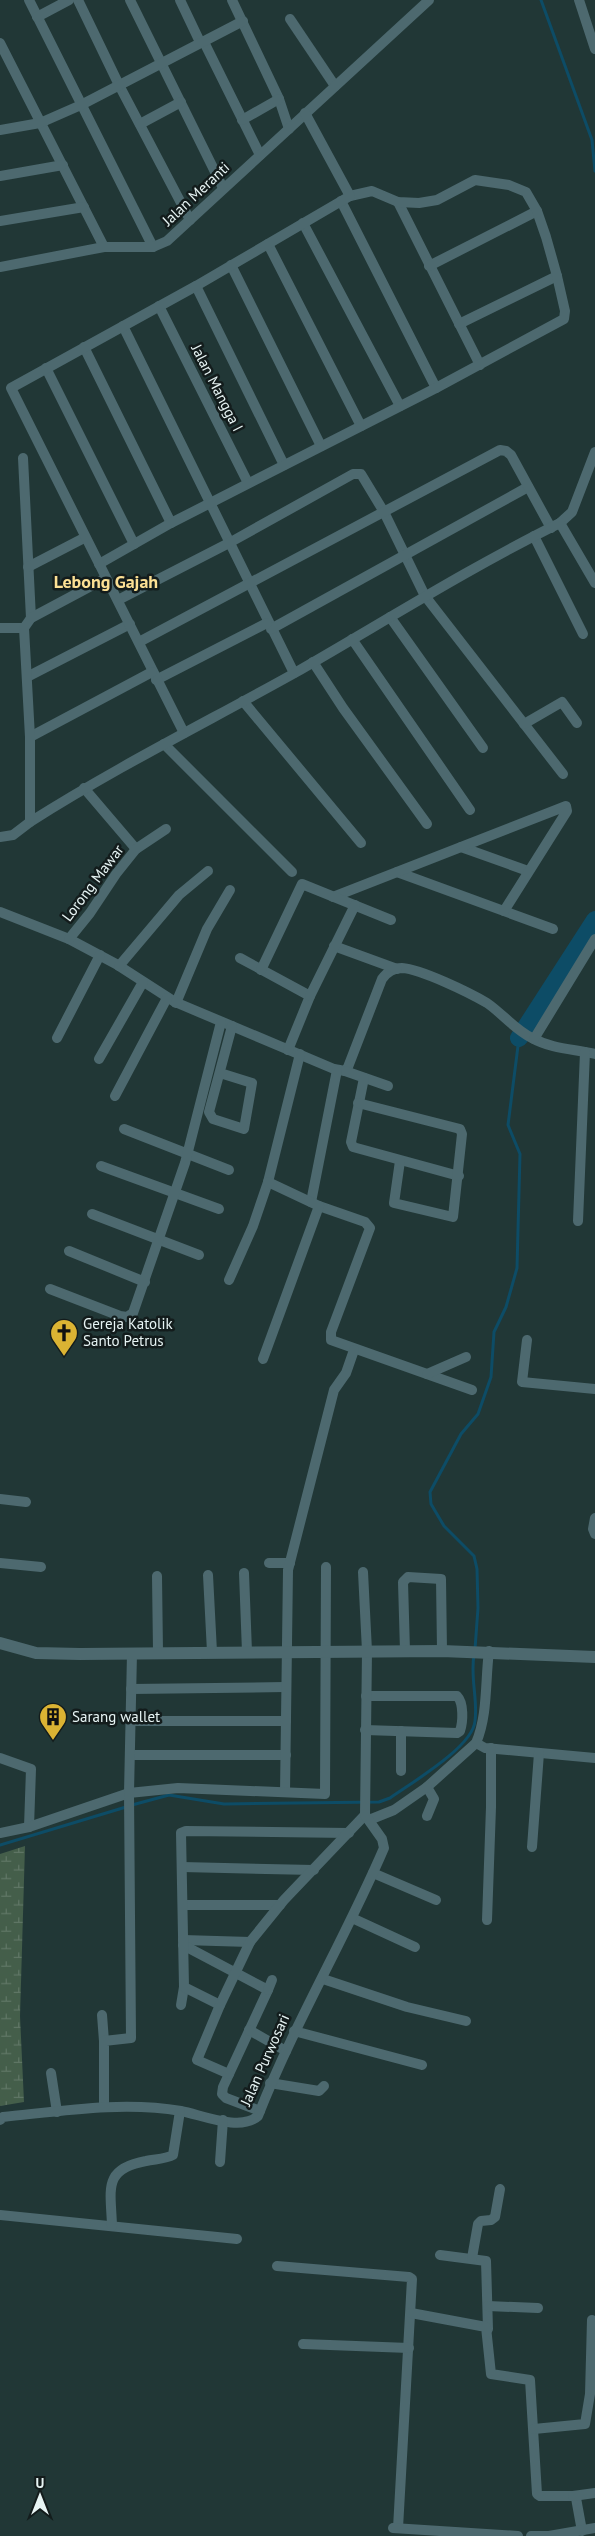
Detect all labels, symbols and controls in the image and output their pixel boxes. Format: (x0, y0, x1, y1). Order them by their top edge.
street label: Jalan Meranti (157, 158, 233, 230)
street label: Jalan Mangga I (187, 340, 248, 435)
district label: Lebong Gajah (54, 570, 158, 593)
street label: Lorong Mawar (58, 841, 128, 925)
place label: Gereja Katolik Santo Petrus (83, 1314, 174, 1350)
church icon: Gereja Katolik Santo Petrus (49, 1318, 79, 1357)
building icon: Sarang wallet (38, 1702, 68, 1741)
place label: Sarang wallet (72, 1707, 160, 1726)
street label: Jalan Purwosari (235, 2011, 293, 2110)
north arrow (15, 2471, 65, 2521)
text: U (36, 2474, 44, 2492)

